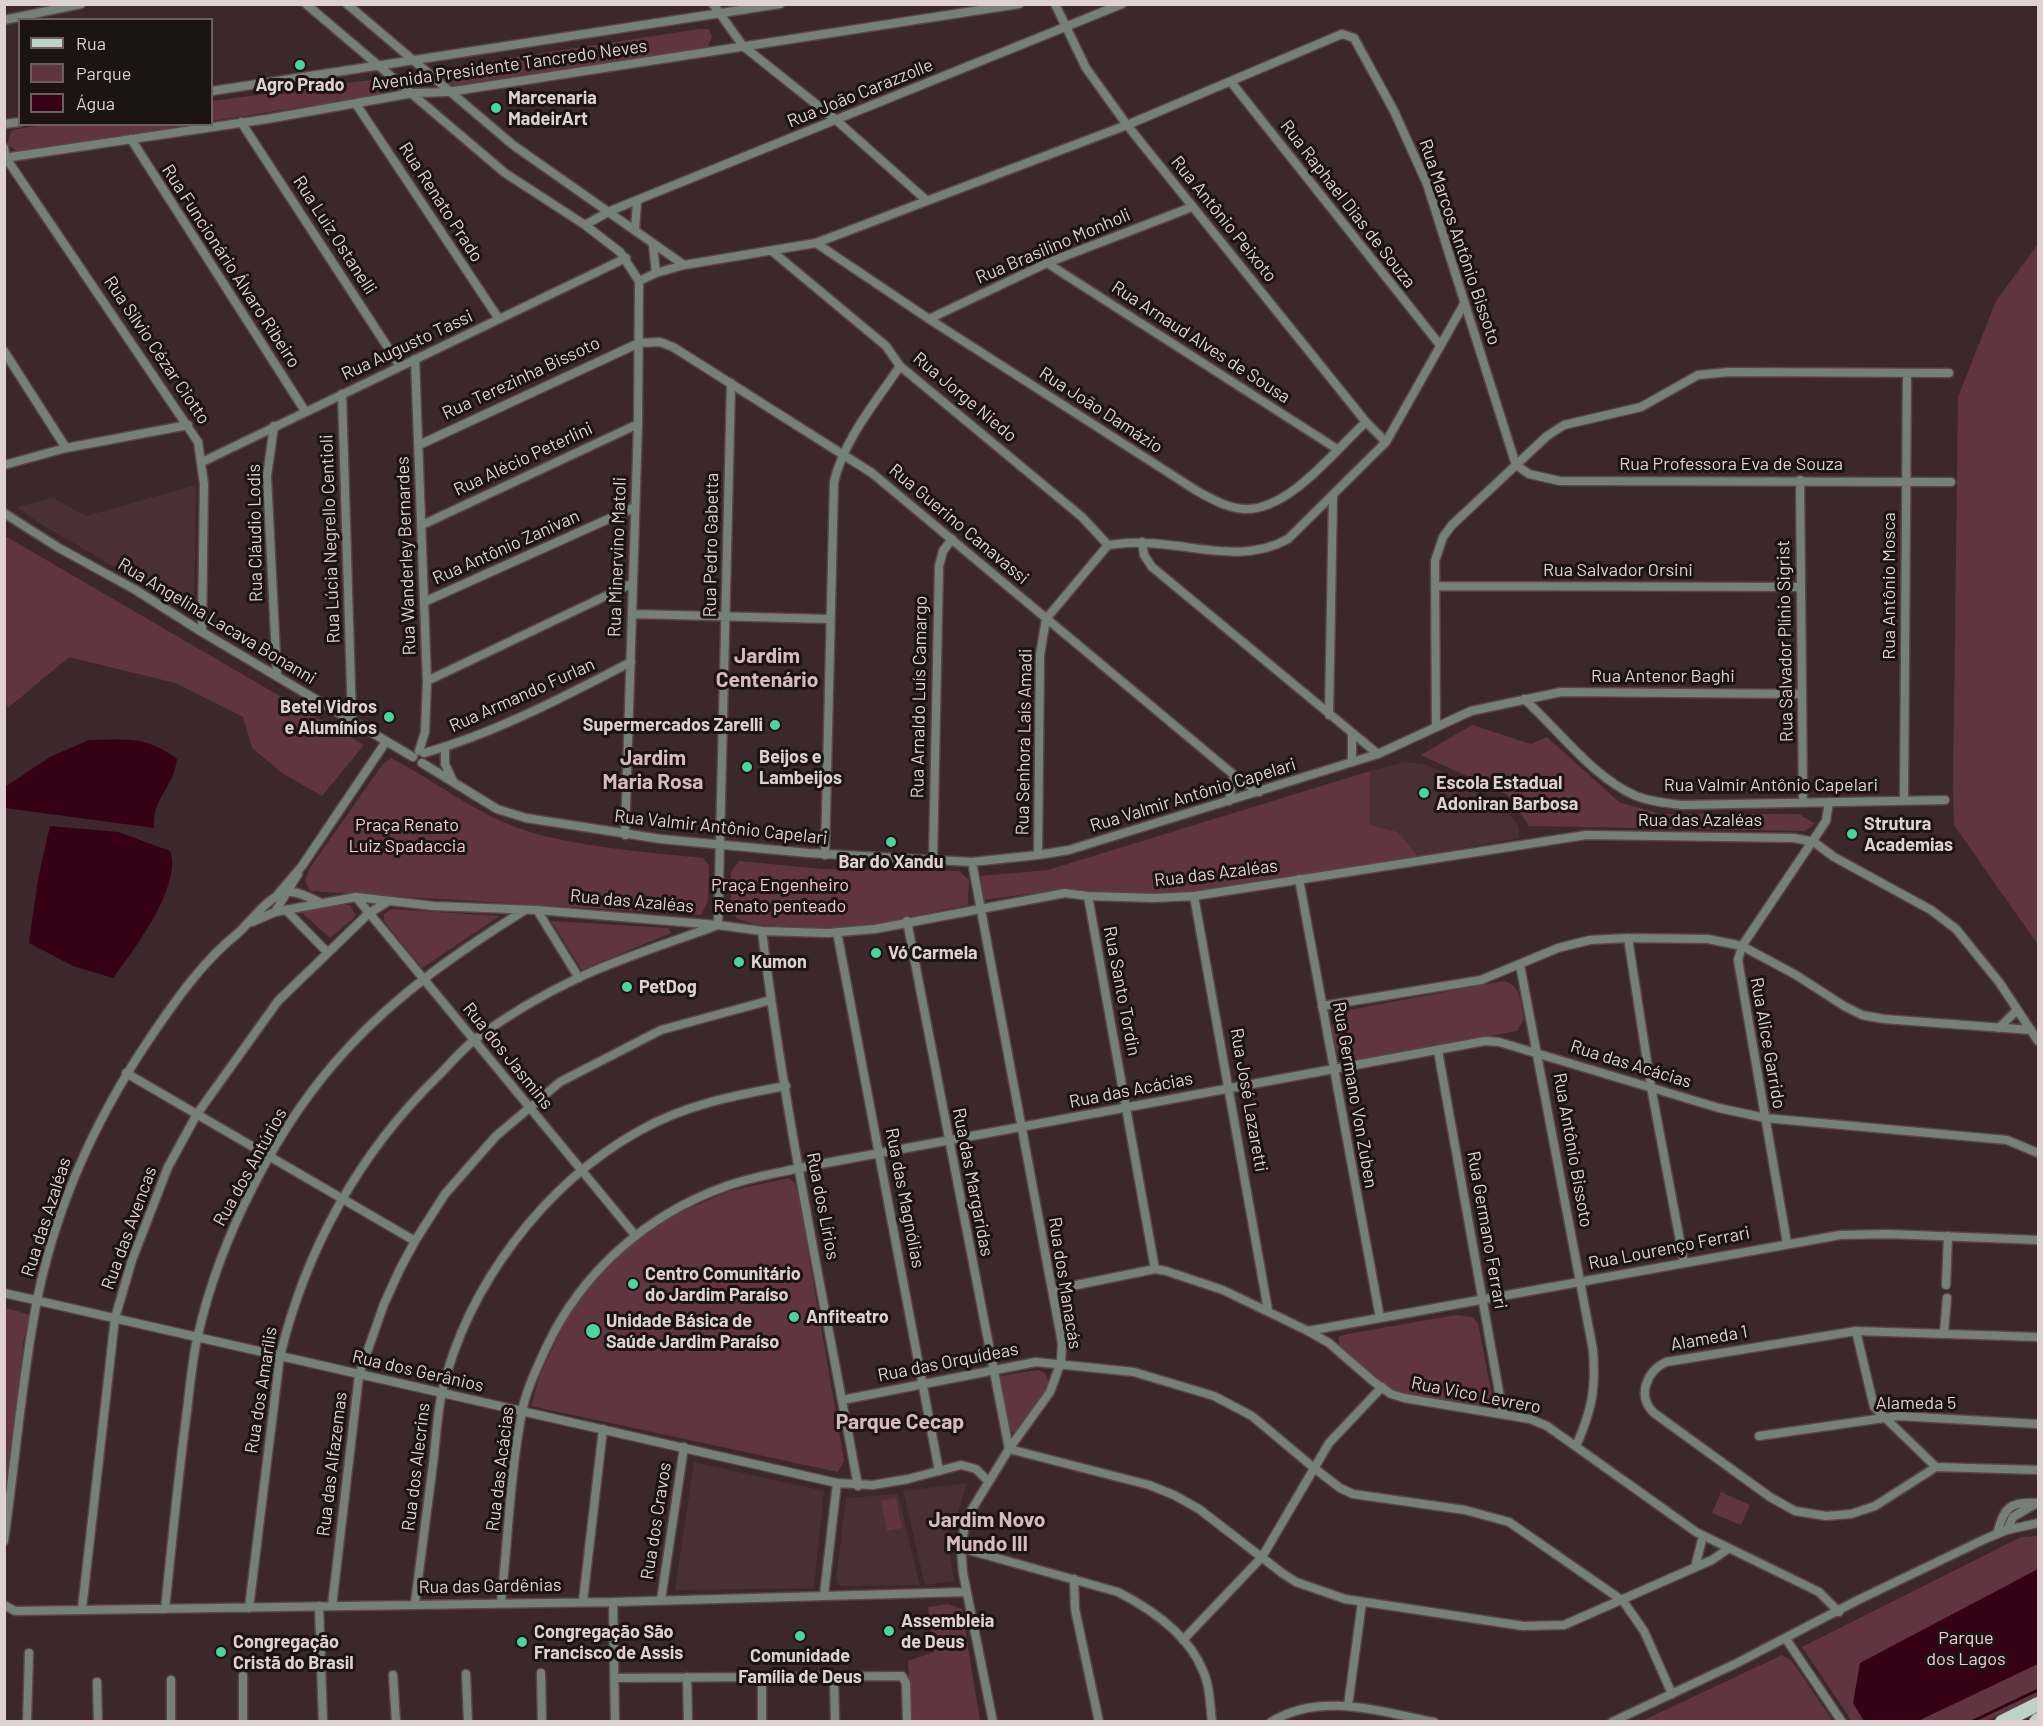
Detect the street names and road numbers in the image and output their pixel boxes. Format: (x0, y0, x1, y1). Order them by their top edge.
street label: Avenida Presidente Tancredo Neves (369, 35, 649, 95)
street label: Rua João Carazzolle (784, 54, 936, 132)
street label: Rua Raphael Dias de Souza (1276, 116, 1420, 292)
street label: Rua Marcos Antônio Bissoto (1415, 136, 1505, 348)
street label: Rua Renato Prado (394, 138, 488, 266)
street label: Rua Antônio Peixoto (1166, 151, 1282, 287)
street label: Rua Funcionário Álvaro Ribeiro (157, 160, 305, 372)
street label: Rua Luiz Ostanelli (289, 172, 381, 298)
street label: Rua Brasilino Monholi (972, 204, 1134, 288)
street label: Rua Sílvio Cézar Ciotto (99, 272, 215, 428)
street label: Rua Arnaud Alves de Sousa (1108, 276, 1294, 408)
street label: Rua Augusto Tassi (338, 305, 476, 385)
street label: Rua Terezinha Bissoto (439, 332, 603, 424)
street label: Rua Jorge Niedo (909, 347, 1021, 447)
street label: Rua João Damázio (1035, 362, 1167, 458)
street label: Rua Alécio Peterlini (450, 417, 596, 501)
street label: Rua Lúcia Negrello Centioli (316, 434, 344, 644)
street label: Rua Professora Eva de Souza (1619, 453, 1843, 475)
street label: Rua Wanderley Bernardes (392, 456, 420, 656)
street label: Rua Guerino Canavassi (885, 459, 1033, 589)
street label: Rua Cláudio Lodis (243, 464, 267, 602)
street label: Rua Pedro Gabetta (699, 472, 723, 618)
street label: Rua Minervino Matoli (603, 477, 631, 637)
street label: Rua Antônio Zanivan (429, 505, 583, 589)
street label: Rua Antônio Mosca (1878, 512, 1900, 660)
street label: Rua Salvador Plínio Sigrist (1772, 540, 1798, 742)
street label: Rua Angelina Lacava Bonanni (114, 553, 320, 689)
street label: Rua Salvador Orsini (1543, 559, 1693, 581)
street label: Rua Arnaldo Luís Camargo (906, 595, 932, 799)
street label: Rua Senhora Laís Amadi (1012, 648, 1036, 836)
street label: Rua Armando Furlan (446, 653, 598, 737)
street label: Rua Antenor Baghi (1591, 665, 1735, 687)
street label: Rua Valmir Antônio Capelari (1087, 753, 1299, 837)
street label: Rua Valmir Antônio Capelari (1664, 774, 1878, 796)
street label: Rua Valmir Antônio Capelari (613, 805, 829, 849)
street label: Rua das Azaléas (1638, 809, 1762, 831)
street label: Rua das Azaléas (1153, 855, 1279, 891)
street label: Rua das Azaléas (569, 885, 695, 917)
street label: Rua Santo Tordin (1099, 924, 1145, 1058)
street label: Rua Alice Garrido (1746, 976, 1790, 1110)
street label: Rua dos Jasmins (458, 998, 558, 1114)
street label: Rua Germano Von Zuben (1328, 1000, 1382, 1190)
street label: Rua José Lazaretti (1226, 1026, 1272, 1174)
street label: Rua das Acácias (1568, 1035, 1694, 1093)
street label: Rua das Acácias (1067, 1067, 1195, 1113)
street label: Rua Antônio Bissoto (1549, 1071, 1597, 1229)
street label: Rua dos Antúrios (209, 1104, 291, 1230)
street label: Rua das Margaridas (948, 1106, 998, 1258)
street label: Rua das Magnólias (881, 1126, 929, 1270)
street label: Rua Germano Ferrari (1462, 1149, 1512, 1311)
street label: Rua dos Lírios (802, 1150, 844, 1262)
street label: Rua das Azaléas (17, 1155, 75, 1279)
street label: Rua das Avencas (97, 1163, 161, 1293)
street label: Rua dos Manacás (1044, 1215, 1086, 1351)
street label: Rua Lourenço Ferrari (1586, 1222, 1752, 1274)
street label: Alameda 1 (1669, 1321, 1749, 1355)
street label: Rua dos Amarílis (240, 1325, 282, 1455)
street label: Rua das Orquídeas (876, 1338, 1020, 1386)
street label: Rua dos Gerânios (350, 1345, 486, 1397)
street label: Rua Vico Levrero (1409, 1372, 1543, 1418)
street label: Rua das Alfazemas (312, 1391, 352, 1537)
street label: Alameda 5 (1876, 1392, 1956, 1414)
street label: Rua dos Alecrins (397, 1402, 435, 1532)
street label: Rua das Acácias (482, 1405, 518, 1533)
street label: Rua dos Cravos (636, 1461, 676, 1581)
street label: Rua das Gardênias (418, 1574, 562, 1598)

